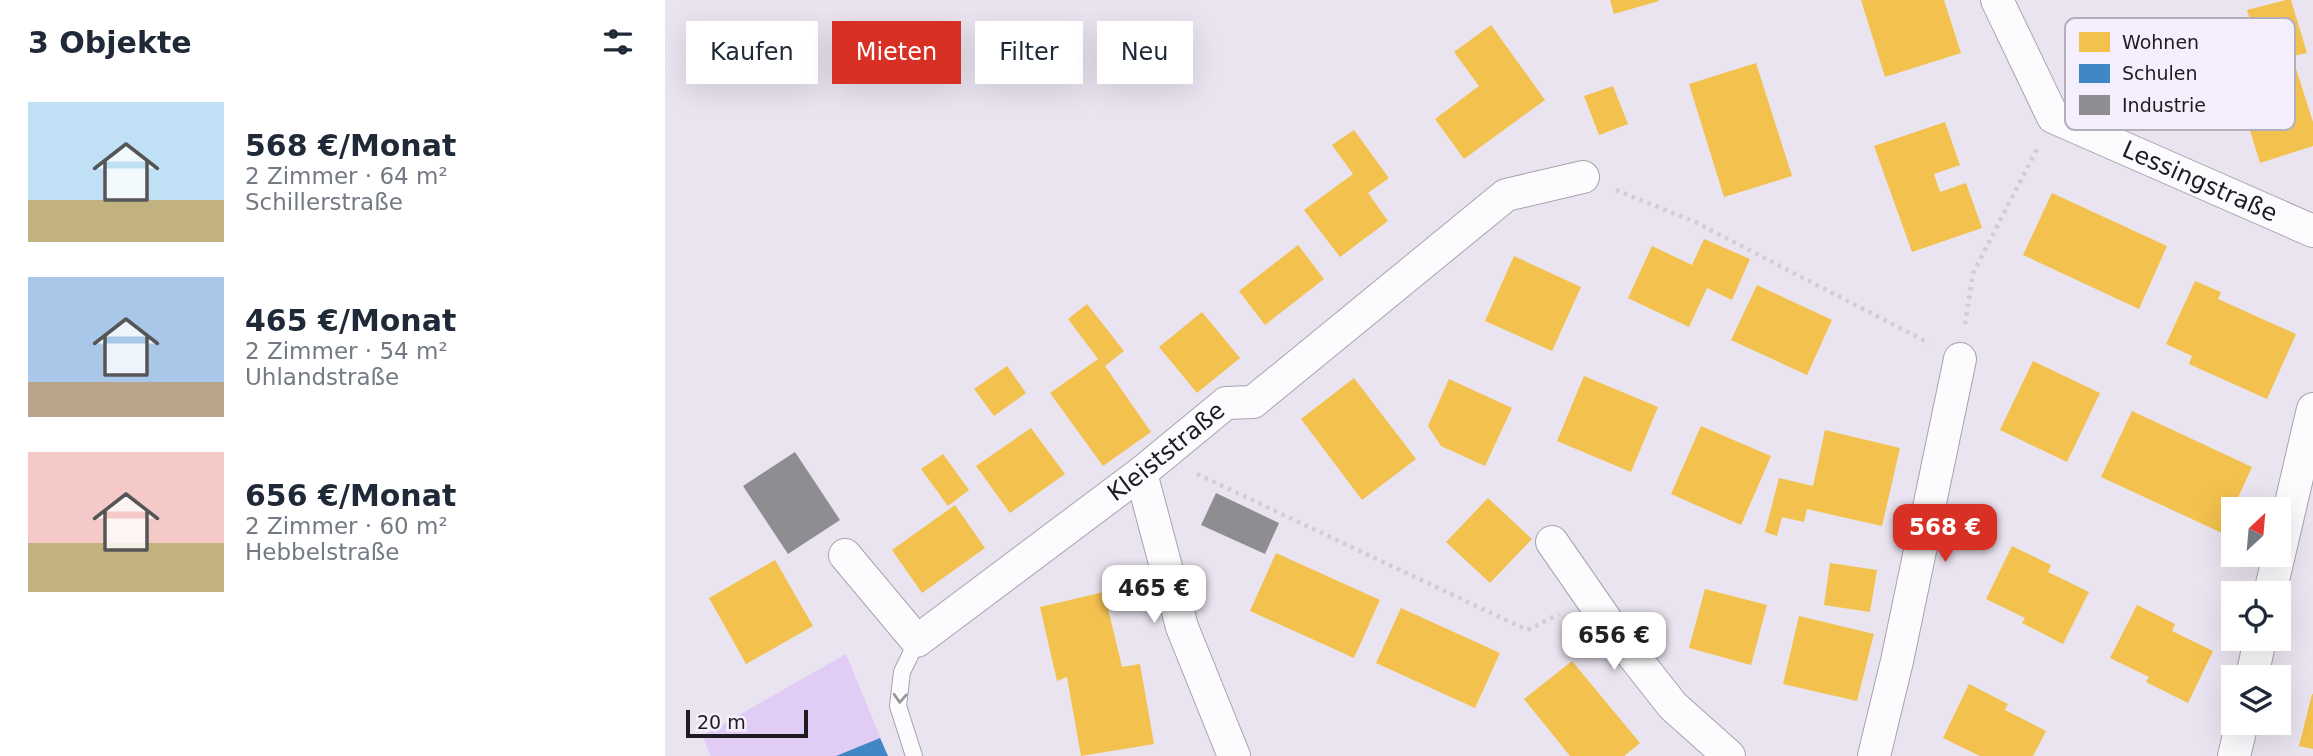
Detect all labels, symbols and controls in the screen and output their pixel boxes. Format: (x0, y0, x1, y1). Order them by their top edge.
legend (2065, 18, 2295, 130)
chip: Kaufen (686, 21, 818, 84)
chip: Mieten (832, 21, 961, 84)
chip: Filter (975, 21, 1083, 84)
chip: Neu (1097, 21, 1193, 84)
icon: filters (599, 23, 637, 61)
text: 3 Objekte (28, 25, 192, 60)
text: Wohnen (2122, 31, 2199, 53)
text: Schulen (2122, 62, 2198, 84)
text: Industrie (2122, 94, 2206, 116)
text: 568 €/Monat (245, 128, 456, 163)
icon: home (84, 130, 168, 214)
street label: Lessingstraße (2118, 135, 2282, 228)
text: 2 Zimmer · 64 m² (245, 163, 448, 189)
text: Schillerstraße (245, 189, 403, 215)
text: 465 €/Monat (245, 303, 456, 338)
icon: home (84, 305, 168, 389)
text: 2 Zimmer · 54 m² (245, 338, 448, 364)
text: Uhlandstraße (245, 364, 399, 390)
street label: Kleiststraße (1102, 396, 1230, 507)
text: 656 €/Monat (245, 478, 456, 513)
icon: home (84, 480, 168, 564)
north arrow (2221, 497, 2291, 567)
map controls (2221, 497, 2291, 735)
pin: 568 € (1896, 504, 1994, 564)
text: 2 Zimmer · 60 m² (245, 513, 448, 539)
text: 568 € (1909, 514, 1981, 540)
text: Hebbelstraße (245, 539, 399, 565)
pin: 465 € (1105, 566, 1203, 625)
text: 465 € (1118, 575, 1190, 601)
button: locate (2221, 581, 2291, 651)
pin: 656 € (1565, 612, 1663, 672)
text: 656 € (1578, 622, 1650, 648)
button: layers (2221, 665, 2291, 735)
one-way arrow (892, 693, 907, 704)
scale bar (686, 707, 809, 739)
text: 20 m (697, 711, 746, 733)

